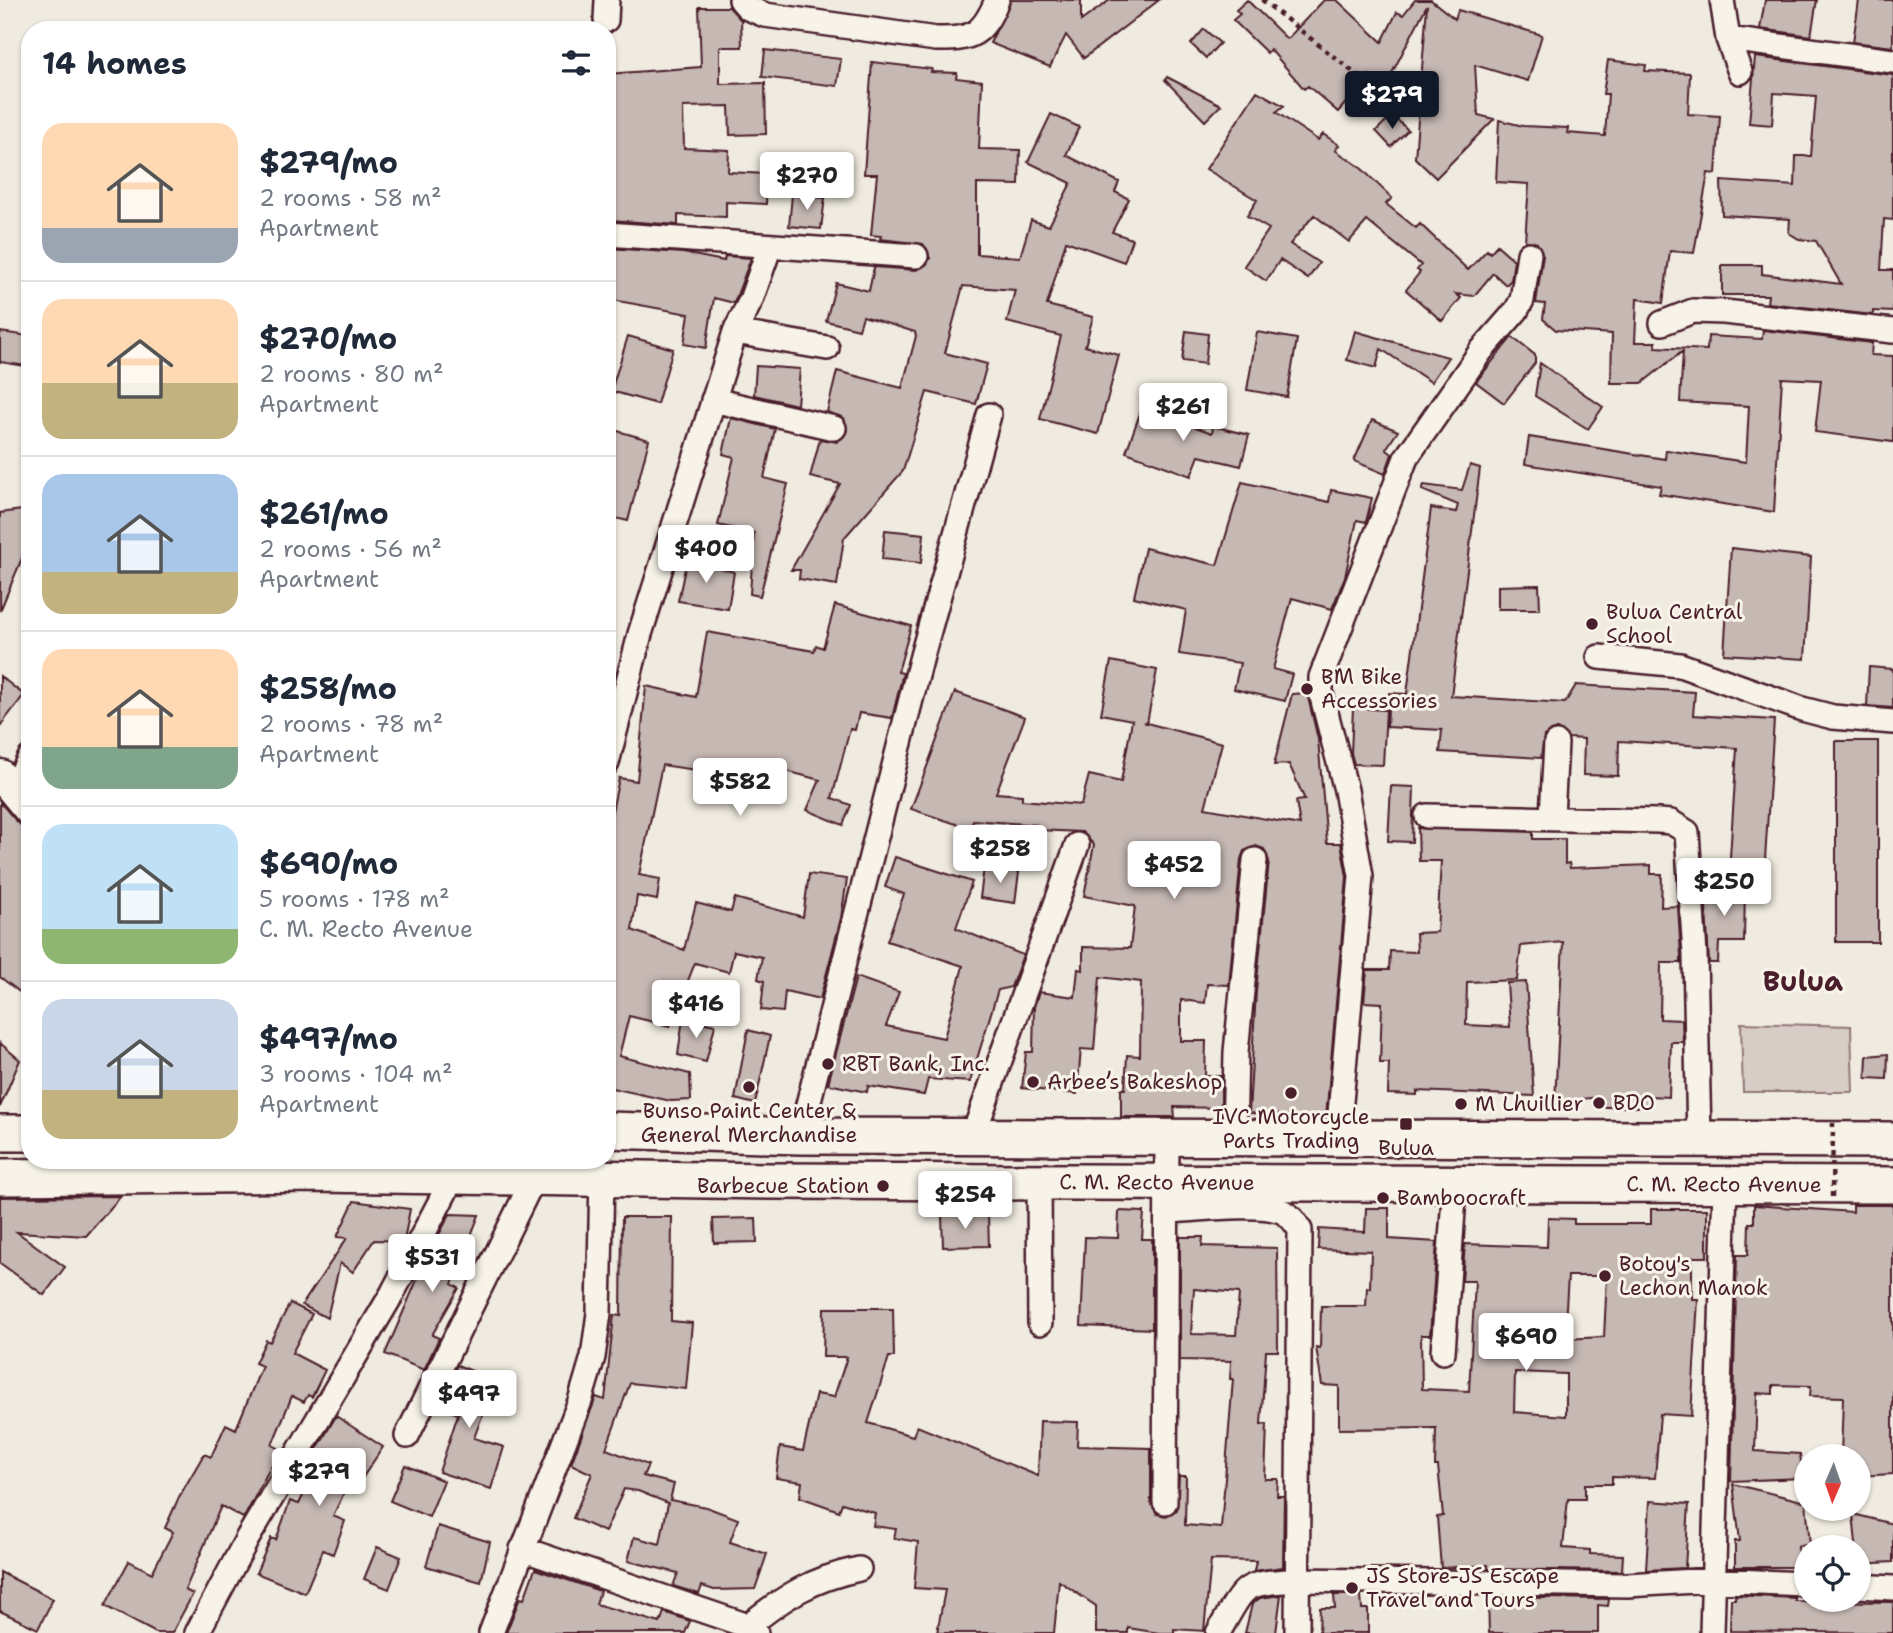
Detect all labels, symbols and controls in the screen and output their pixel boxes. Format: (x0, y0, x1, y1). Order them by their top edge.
text: 14 homes (42, 43, 187, 84)
icon: filters (557, 44, 595, 82)
pin: $279 (1351, 72, 1433, 131)
text: $279 (1361, 79, 1423, 109)
text: $279/mo (259, 142, 398, 183)
icon: home (98, 151, 182, 235)
pin: $270 (766, 152, 848, 212)
text: $270 (776, 160, 838, 190)
text: 2 rooms · 58 m² (259, 183, 442, 213)
text: Apartment (259, 213, 379, 243)
text: $270/mo (259, 318, 397, 359)
icon: home (98, 327, 182, 411)
text: 2 rooms · 80 m² (259, 359, 444, 389)
pin: $261 (1142, 384, 1224, 443)
text: Apartment (259, 389, 379, 419)
text: $261 (1155, 391, 1211, 421)
text: $261/mo (259, 493, 389, 534)
icon: home (98, 502, 182, 586)
pin: $400 (665, 526, 747, 585)
text: $400 (674, 533, 738, 563)
text: 2 rooms · 56 m² (259, 534, 442, 564)
text: Apartment (259, 564, 379, 594)
place label: Bulua Central School (1606, 598, 1743, 650)
marker: Bulua Central School (1584, 616, 1600, 632)
place label: BM Bike Accessories (1321, 663, 1438, 715)
text: $258/mo (259, 668, 397, 709)
icon: home (98, 677, 182, 761)
marker: BM Bike Accessories (1299, 681, 1315, 697)
text: 2 rooms · 78 m² (259, 709, 443, 739)
text: Apartment (259, 739, 379, 769)
pin: $582 (699, 758, 781, 818)
text: $582 (709, 766, 771, 796)
pin: $258 (959, 826, 1041, 885)
text: $258 (969, 833, 1031, 863)
pin: $452 (1133, 842, 1215, 901)
text: $690/mo (259, 843, 398, 884)
text: $452 (1144, 849, 1204, 879)
icon: home (98, 852, 182, 936)
pin: $250 (1683, 858, 1765, 918)
text: $250 (1693, 866, 1755, 896)
text: 5 rooms · 178 m² (259, 884, 450, 914)
text: C. M. Recto Avenue (259, 914, 473, 944)
district label: Bulua (1763, 962, 1843, 1000)
pin: $416 (655, 981, 737, 1040)
text: $416 (668, 988, 724, 1018)
text: $497/mo (259, 1018, 398, 1059)
icon: home (98, 1027, 182, 1111)
place label: RBT Bank, Inc. (842, 1050, 990, 1078)
marker: RBT Bank, Inc. (820, 1056, 836, 1072)
text: 3 rooms · 104 m² (259, 1059, 452, 1089)
place label: Arbee’s Bakeshop (1047, 1068, 1222, 1096)
marker: Arbee’s Bakeshop (1025, 1074, 1041, 1090)
marker: Bunso Paint Center & General Merchandise (741, 1079, 757, 1095)
marker: IVC Motorcycle Parts Trading (1283, 1085, 1299, 1101)
text: Apartment (259, 1089, 379, 1119)
place label: BDO (1613, 1089, 1655, 1117)
place label: M Lhuillier (1475, 1090, 1584, 1118)
marker: BDO (1591, 1095, 1607, 1111)
marker: M Lhuillier (1453, 1096, 1469, 1112)
place label: Bunso Paint Center & General Merchandise (641, 1097, 857, 1149)
place label: IVC Motorcycle Parts Trading (1212, 1103, 1370, 1155)
marker: Bulua (1398, 1116, 1414, 1132)
place label: Bulua (1378, 1134, 1434, 1162)
street label: C. M. Recto Avenue (1059, 1168, 1255, 1197)
street label: C. M. Recto Avenue (1626, 1170, 1822, 1199)
place label: Barbecue Station (697, 1172, 869, 1200)
pin: $254 (924, 1172, 1006, 1231)
marker: Barbecue Station (875, 1178, 891, 1194)
text: $254 (934, 1179, 996, 1209)
place label: Bamboocraft (1397, 1184, 1526, 1212)
marker: Bamboocraft (1375, 1190, 1391, 1206)
pin: $531 (391, 1234, 473, 1294)
text: $531 (404, 1242, 460, 1272)
place label: Botoy's Lechon Manok (1619, 1250, 1768, 1302)
marker: Botoy's Lechon Manok (1597, 1268, 1613, 1284)
pin: $690 (1485, 1314, 1567, 1373)
text: $690 (1495, 1321, 1558, 1351)
pin: $497 (428, 1370, 510, 1430)
text: $497 (438, 1378, 500, 1408)
north arrow (1794, 1444, 1871, 1521)
map controls (1794, 1444, 1871, 1612)
pin: $279 (278, 1448, 360, 1508)
text: $279 (288, 1456, 350, 1486)
button: locate (1794, 1535, 1871, 1612)
place label: JS Store-JS Escape Travel and Tours (1366, 1562, 1559, 1614)
marker: JS Store-JS Escape Travel and Tours (1344, 1580, 1360, 1596)

